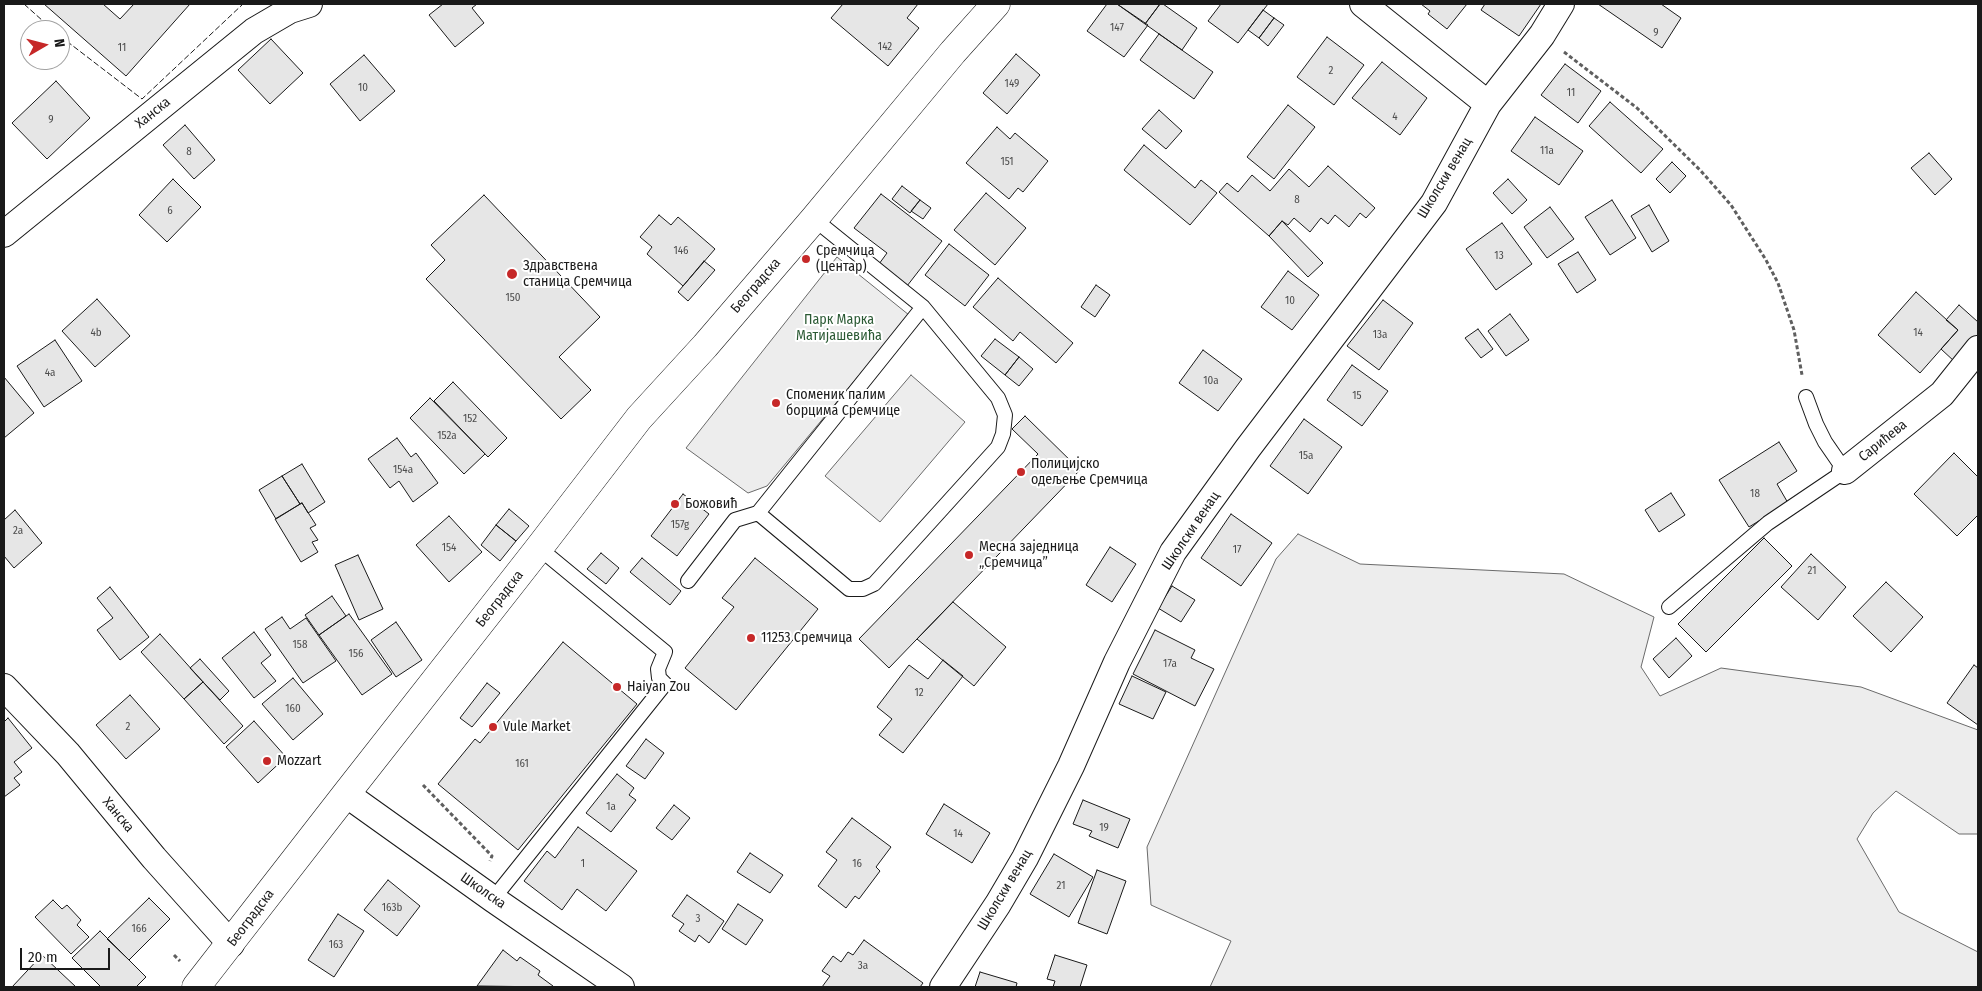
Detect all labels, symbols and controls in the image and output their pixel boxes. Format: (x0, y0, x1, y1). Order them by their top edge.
north arrow (20, 20, 70, 70)
house number: 147 (1110, 21, 1124, 35)
house number: 9 (1653, 26, 1659, 40)
text: N (50, 38, 68, 48)
house number: 142 (878, 40, 892, 54)
house number: 11 (118, 41, 126, 55)
house number: 2 (1329, 64, 1333, 78)
house number: 149 (1005, 77, 1019, 91)
house number: 10 (358, 81, 368, 95)
house number: 11 (1567, 86, 1575, 100)
street label: Ханска (132, 94, 174, 132)
house number: 4 (1392, 110, 1398, 124)
house number: 9 (48, 113, 54, 127)
street label: Школски венац (1414, 135, 1476, 221)
house number: 11a (1540, 144, 1554, 158)
house number: 8 (186, 145, 192, 159)
house number: 151 (1000, 155, 1014, 169)
house number: 8 (1294, 193, 1300, 207)
house number: 6 (167, 204, 173, 218)
place label: Сремчица (Центар) (816, 243, 875, 276)
house number: 146 (673, 244, 689, 258)
house number: 13 (1494, 249, 1504, 263)
marker: Сремчица (Центар) (800, 253, 812, 265)
street label: Београдска (728, 255, 784, 317)
place label: Здравствена станица Сремчица (523, 258, 632, 290)
marker: Здравствена станица Сремчица (505, 267, 519, 281)
house number: 150 (505, 291, 521, 305)
house number: 10 (1285, 294, 1295, 308)
park label: Парк Марка Матијашевића (796, 312, 882, 344)
house number: 4b (90, 326, 102, 340)
house number: 14 (1913, 326, 1923, 340)
house number: 13a (1373, 328, 1387, 342)
house number: 4a (45, 366, 55, 380)
house number: 10a (1203, 374, 1219, 388)
place label: Споменик палим борцима Сремчице (786, 387, 900, 420)
house number: 15 (1352, 389, 1362, 403)
marker: Споменик палим борцима Сремчице (770, 397, 782, 409)
house number: 152 (463, 412, 477, 426)
street label: Сарићева (1856, 417, 1910, 465)
house number: 152a (437, 429, 457, 443)
house number: 15a (1299, 449, 1313, 463)
place label: Полицијско одељење Сремчица (1031, 456, 1148, 488)
house number: 154a (393, 463, 413, 477)
marker: Полицијско одељење Сремчица (1015, 466, 1027, 478)
house number: 18 (1750, 487, 1760, 501)
street label: Школски венац (1158, 488, 1224, 574)
place label: Божовић (685, 496, 738, 512)
marker: Божовић (669, 498, 681, 510)
house number: 157g (671, 518, 689, 532)
house number: 2a (13, 524, 23, 538)
place label: Месна заједница „Сремчица” (979, 539, 1079, 572)
house number: 154 (442, 541, 456, 555)
house number: 17 (1233, 543, 1241, 557)
marker: Месна заједница „Сремчица” (963, 549, 975, 561)
house number: 21 (1808, 564, 1816, 578)
street label: Београдска (473, 567, 527, 631)
place label: 11253 Сремчица (761, 630, 852, 646)
marker: 11253 Сремчица (745, 632, 757, 644)
house number: 158 (293, 638, 307, 652)
house number: 156 (349, 647, 363, 661)
house number: 17a (1163, 657, 1177, 671)
place label: Haiyan Zou (627, 679, 690, 695)
marker: Haiyan Zou (611, 681, 623, 693)
house number: 12 (914, 686, 924, 700)
house number: 160 (285, 702, 301, 716)
place label: Vule Market (503, 719, 571, 735)
house number: 2 (126, 720, 130, 734)
marker: Vule Market (487, 721, 499, 733)
place label: Mozzart (277, 753, 321, 769)
marker: Mozzart (261, 755, 273, 767)
house number: 161 (515, 757, 529, 771)
street label: Ханска (99, 794, 137, 836)
house number: 1a (606, 800, 616, 814)
house number: 19 (1099, 821, 1109, 835)
house number: 14 (953, 827, 963, 841)
street label: Школски венац (974, 847, 1036, 933)
house number: 1 (581, 857, 585, 871)
house number: 16 (852, 857, 862, 871)
street label: Школска (457, 869, 509, 913)
house number: 21 (1057, 879, 1065, 893)
street label: Београдска (224, 886, 278, 950)
house number: 163b (382, 901, 402, 915)
house number: 3 (696, 912, 700, 926)
house number: 166 (131, 922, 147, 936)
scale bar (22, 938, 112, 970)
house number: 163 (329, 938, 343, 952)
text: 20 m (28, 948, 58, 966)
house number: 3a (858, 959, 868, 973)

